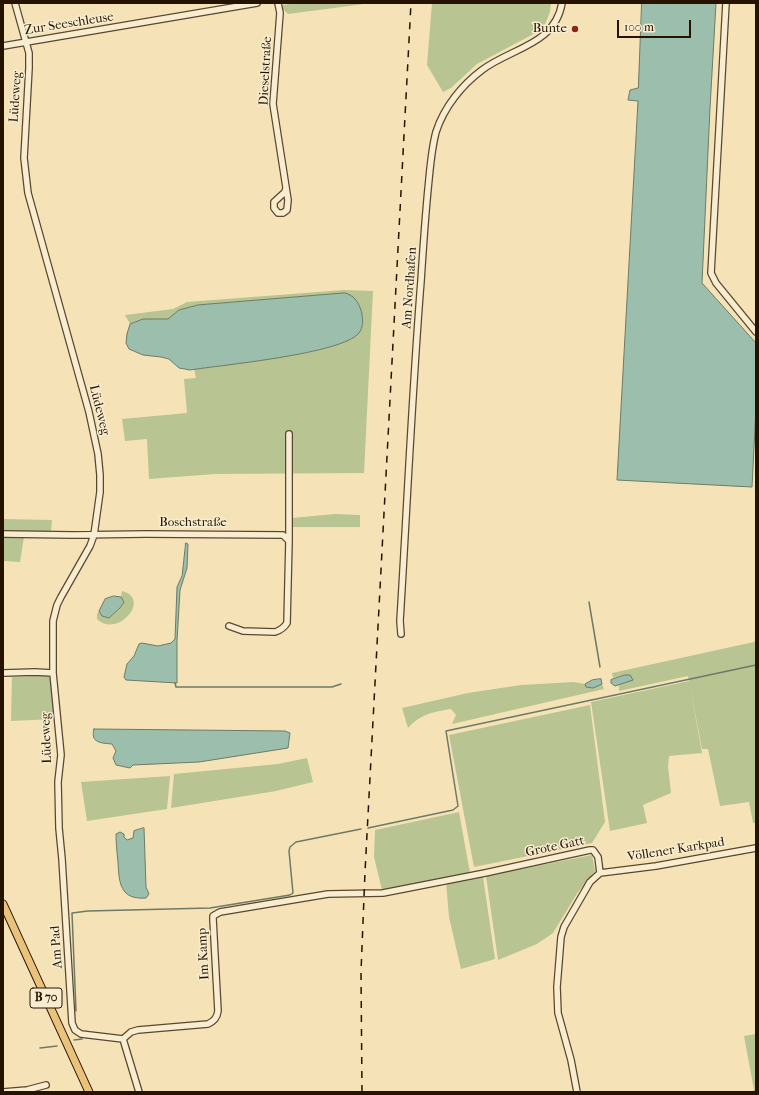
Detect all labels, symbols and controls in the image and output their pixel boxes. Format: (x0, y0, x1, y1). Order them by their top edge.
street label: Zur Seeschleuse (23, 9, 115, 39)
scale bar (619, 12, 693, 38)
text: 100 m (624, 20, 654, 34)
place label: Bunte (533, 21, 567, 37)
marker: Bunte (570, 24, 580, 34)
street label: Dieselstraße (256, 36, 276, 106)
street label: Lüdeweg (6, 71, 26, 123)
street label: Am Nordhafen (399, 247, 421, 329)
street label: Lüdeweg (85, 383, 113, 437)
street label: Boschstraße (159, 515, 227, 531)
street label: Lüdeweg (38, 712, 56, 764)
street label: Grote Gatt (524, 833, 586, 861)
street label: Völlener Karkpad (626, 835, 726, 865)
street label: Am Pad (48, 925, 66, 969)
street label: Im Kamp (195, 928, 213, 980)
road number: B 70 (30, 988, 62, 1008)

